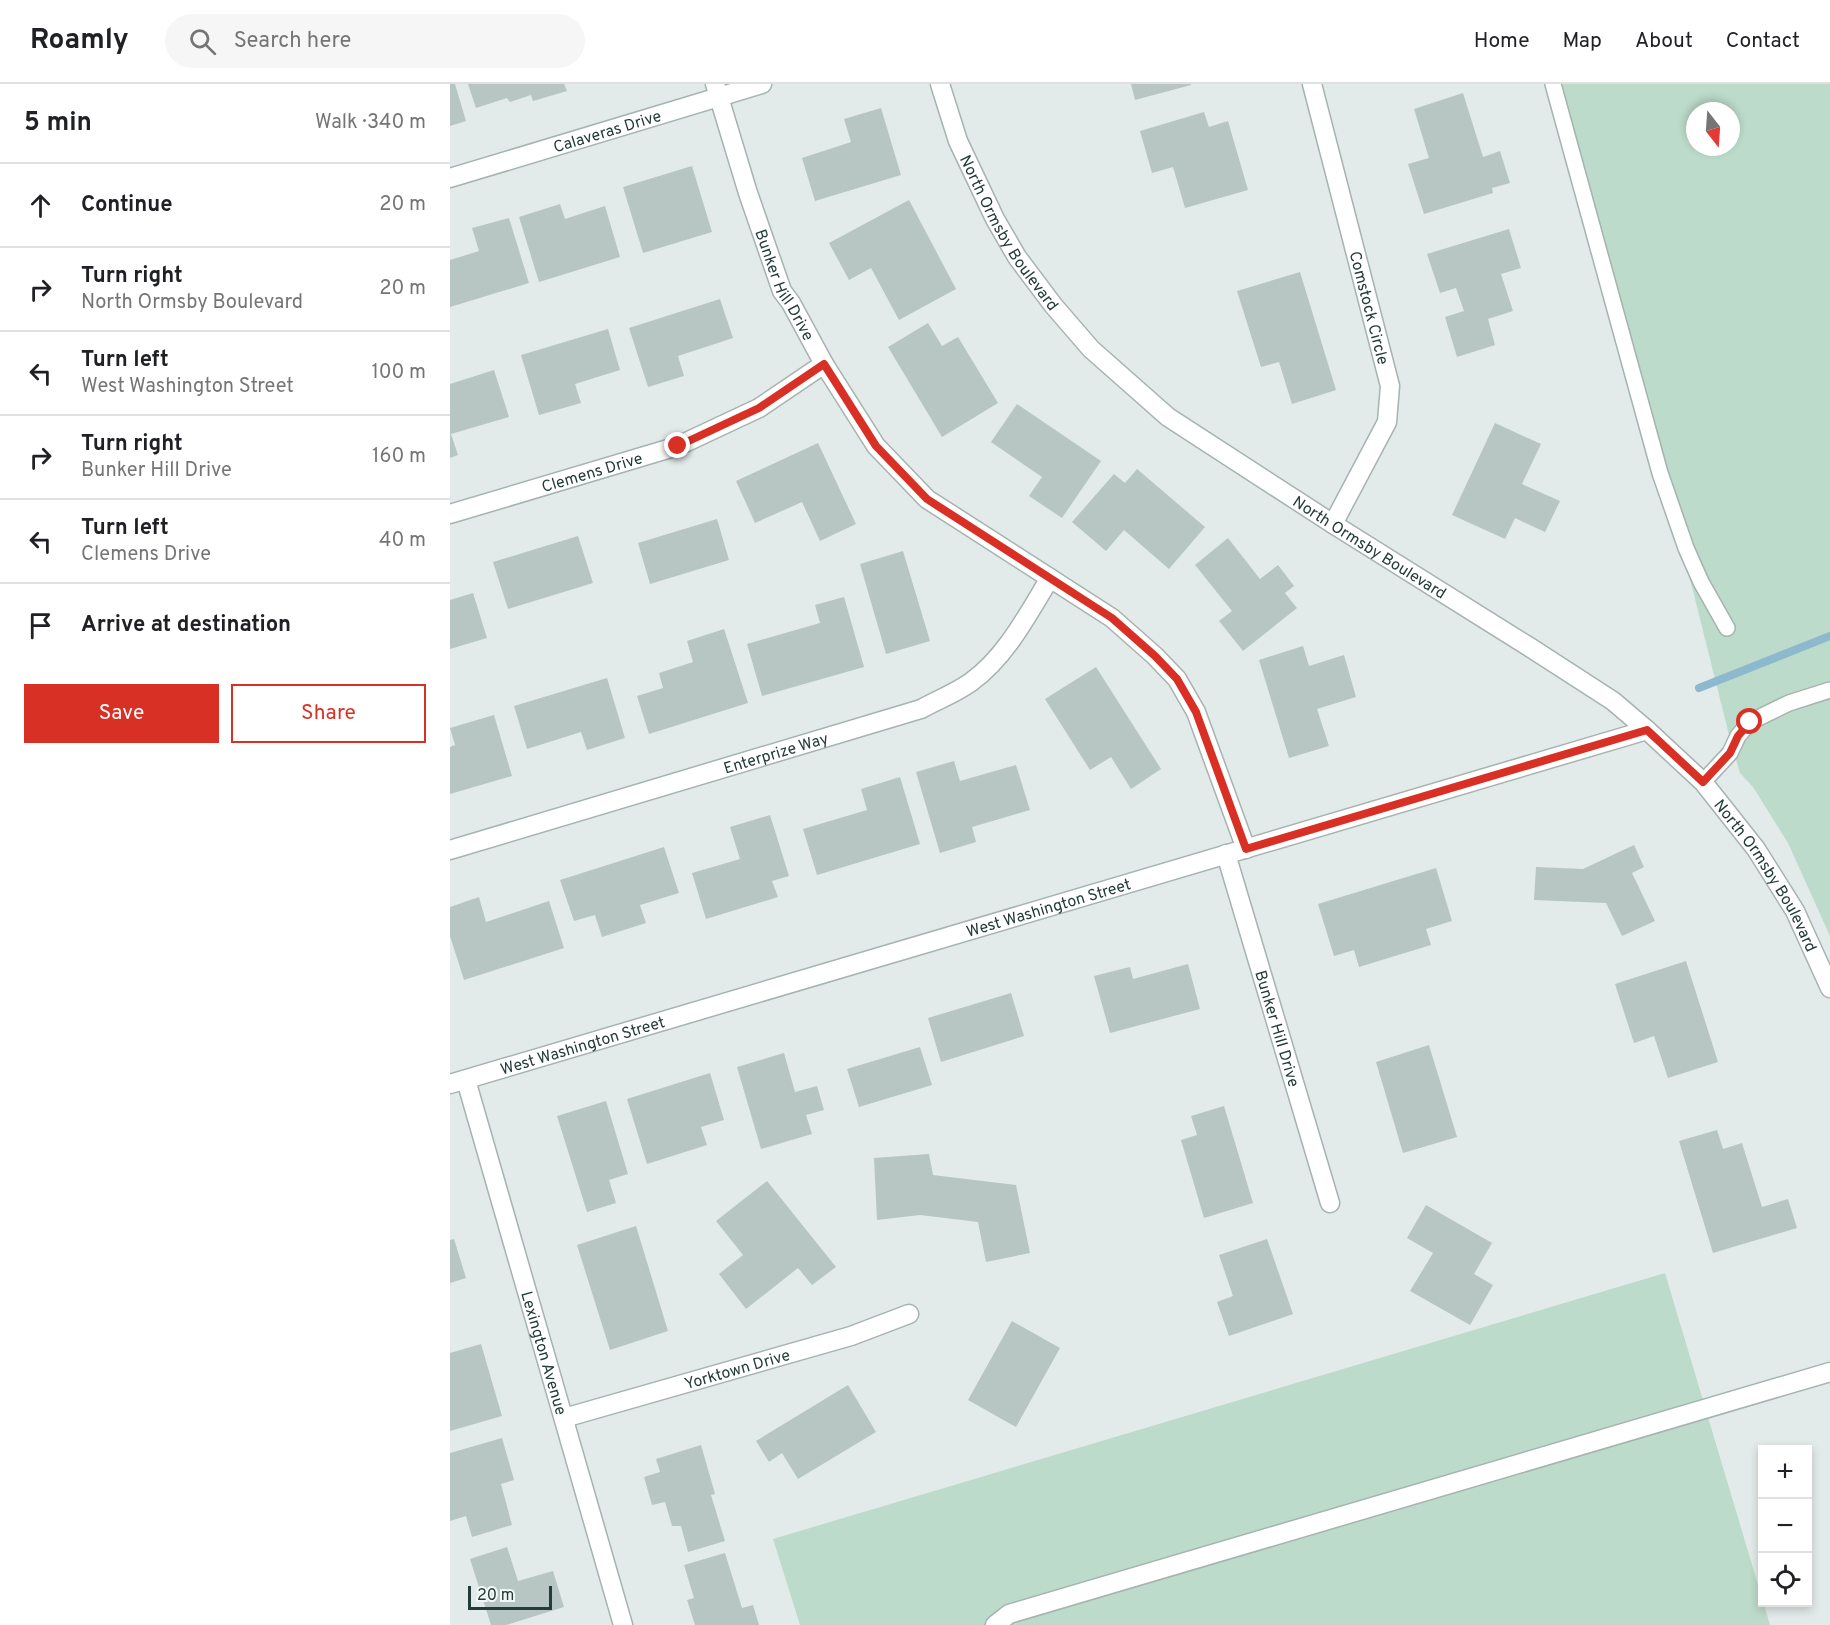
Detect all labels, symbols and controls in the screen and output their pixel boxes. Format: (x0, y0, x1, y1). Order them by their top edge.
search box (165, 14, 585, 68)
text: Roamly (30, 23, 129, 59)
icon: search (186, 25, 219, 58)
text: Search here (234, 28, 351, 55)
text: Home (1474, 28, 1530, 55)
text: Map (1563, 28, 1602, 55)
text: About (1635, 28, 1693, 55)
text: Contact (1726, 28, 1800, 55)
north arrow (1686, 102, 1740, 156)
text: 5 min (24, 107, 92, 140)
street label: Calaveras Drive (551, 107, 664, 158)
text: Walk · 340 m (315, 110, 426, 136)
street label: North Ormsby Boulevard (954, 152, 1062, 315)
icon: ahead (24, 189, 57, 222)
text: Continue (81, 192, 172, 219)
text: 20 m (379, 192, 426, 218)
street label: Bunker Hill Drive (749, 227, 817, 345)
street label: Comstock Circle (1344, 249, 1392, 367)
text: Turn right (81, 263, 183, 290)
icon: right (24, 273, 57, 306)
text: 20 m (379, 276, 426, 302)
text: North Ormsby Boulevard (81, 290, 303, 316)
text: Turn left (81, 347, 169, 374)
icon: left (24, 357, 57, 390)
text: 100 m (371, 360, 426, 386)
text: West Washington Street (81, 374, 294, 400)
text: Turn right (81, 431, 183, 458)
route end (664, 432, 690, 458)
icon: right (24, 441, 57, 474)
text: 160 m (372, 444, 426, 470)
street label: Clemens Drive (540, 449, 645, 498)
text: Bunker Hill Drive (81, 458, 232, 484)
street label: North Ormsby Boulevard (1288, 493, 1449, 604)
text: Turn left (81, 515, 169, 542)
icon: left (24, 525, 57, 558)
text: 40 m (379, 528, 426, 554)
text: Clemens Drive (81, 542, 211, 568)
icon: arrive (24, 609, 57, 642)
text: Arrive at destination (81, 612, 291, 639)
button: Save (24, 684, 219, 743)
button: Share (231, 684, 426, 743)
route start (1736, 708, 1762, 734)
street label: Enterprize Way (722, 729, 831, 780)
street label: North Ormsby Boulevard (1709, 796, 1820, 955)
street label: West Washington Street (964, 875, 1134, 943)
street label: Bunker Hill Drive (1249, 968, 1303, 1090)
street label: West Washington Street (498, 1013, 667, 1081)
street label: Lexington Avenue (515, 1289, 570, 1418)
street label: Yorktown Drive (682, 1346, 793, 1395)
map controls (1758, 1445, 1812, 1607)
button: + (1758, 1445, 1812, 1499)
button: − (1758, 1499, 1812, 1553)
button: locate (1758, 1553, 1812, 1607)
scale bar (468, 1583, 552, 1610)
text: 20 m (477, 1586, 514, 1606)

